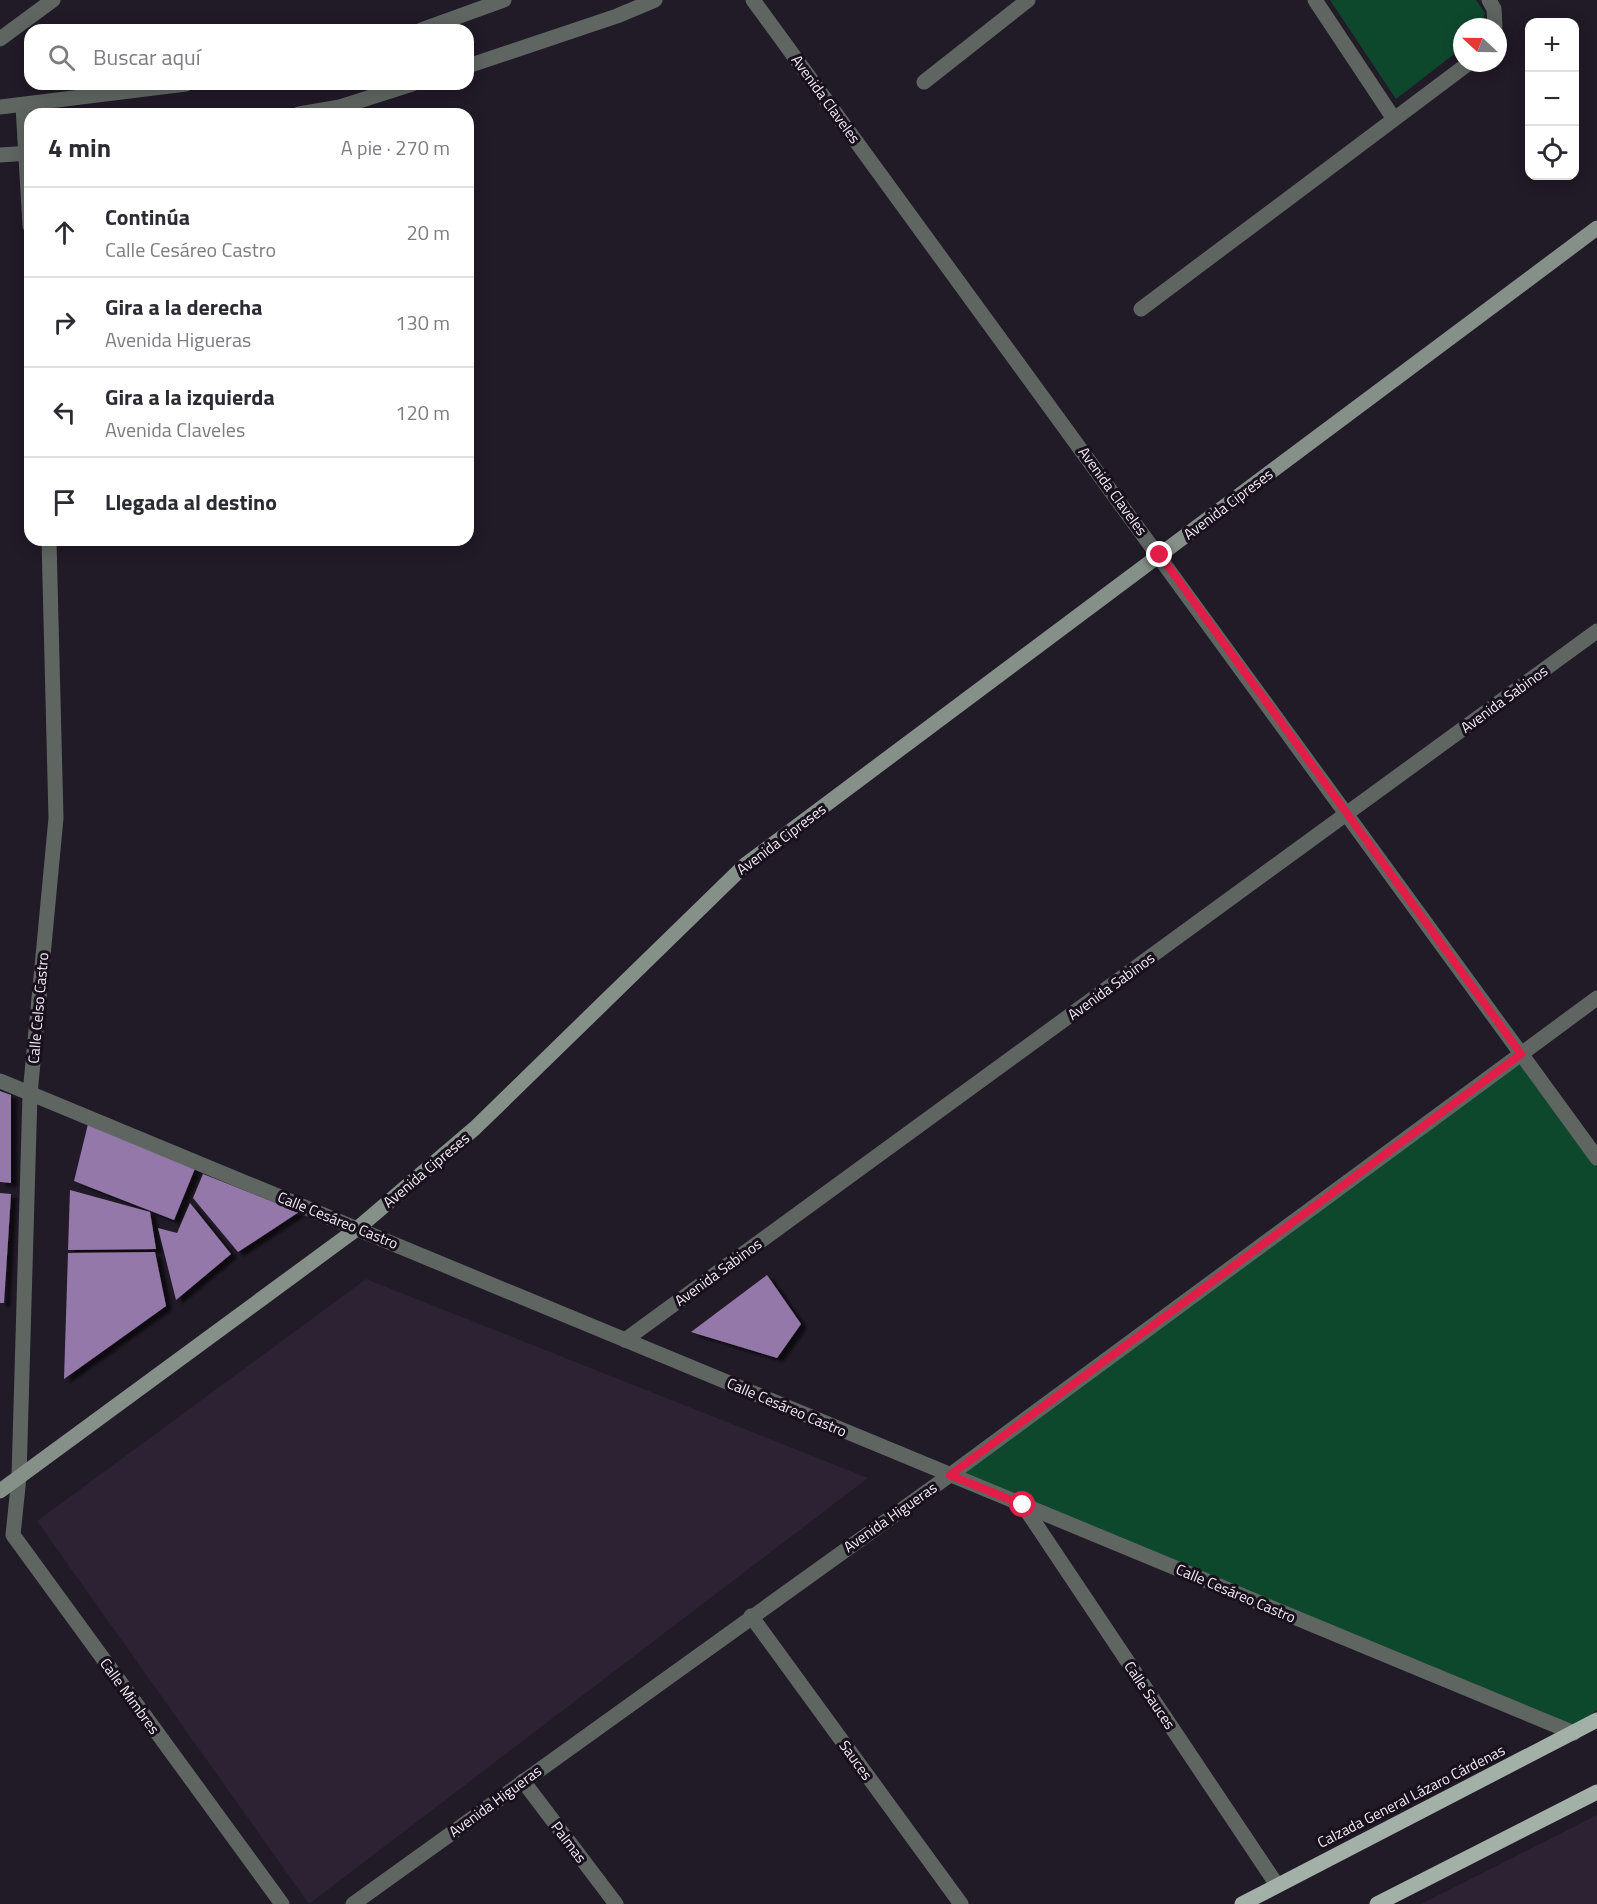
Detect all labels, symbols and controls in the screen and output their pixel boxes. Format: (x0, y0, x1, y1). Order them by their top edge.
north arrow (1453, 18, 1507, 72)
map controls (1525, 18, 1579, 180)
button: + (1525, 18, 1579, 72)
search box (24, 24, 474, 90)
text: Buscar aquí (93, 40, 201, 74)
icon: search (45, 41, 78, 74)
street label: Avenida Claveles (786, 50, 866, 148)
button: − (1525, 72, 1579, 126)
button: locate (1525, 126, 1579, 180)
text: 4 min (48, 128, 111, 167)
text: A pie · 270 m (341, 132, 450, 163)
text: Continúa (105, 200, 190, 234)
icon: ahead (48, 216, 81, 249)
text: 20 m (406, 217, 450, 248)
text: Calle Cesáreo Castro (105, 234, 276, 265)
text: Gira a la derecha (105, 290, 262, 324)
icon: right (48, 306, 81, 339)
text: 130 m (395, 307, 450, 338)
text: Avenida Higueras (105, 324, 251, 355)
text: Gira a la izquierda (105, 380, 275, 414)
icon: left (48, 396, 81, 429)
text: 120 m (395, 397, 450, 428)
text: Avenida Claveles (105, 414, 245, 445)
street label: Avenida Claveles (1073, 442, 1153, 540)
street label: Avenida Cipreses (1178, 463, 1278, 545)
text: Llegada al destino (105, 485, 277, 519)
icon: arrive (48, 486, 81, 519)
route end (1146, 541, 1172, 567)
street label: Avenida Sabinos (1456, 659, 1553, 739)
street label: Avenida Cipreses (731, 798, 831, 880)
street label: Avenida Sabinos (1063, 946, 1160, 1026)
street label: Calle Celso Castro (22, 951, 54, 1065)
street label: Avenida Cipreses (378, 1127, 474, 1213)
street label: Calle Cesáreo Castro (274, 1185, 402, 1255)
street label: Avenida Sabinos (670, 1232, 767, 1312)
street label: Calle Cesáreo Castro (723, 1371, 851, 1443)
street label: Avenida Higueras (838, 1476, 942, 1558)
route start (1009, 1491, 1035, 1517)
street label: Calle Cesáreo Castro (1172, 1557, 1300, 1629)
street label: Calle Mimbres (94, 1653, 166, 1739)
street label: Calle Sauces (1119, 1656, 1181, 1734)
street label: Sauces (834, 1735, 878, 1785)
street label: Calzada General Lázaro Cárdenas (1313, 1738, 1509, 1854)
street label: Avenida Higueras (444, 1759, 546, 1843)
street label: Palmas (546, 1816, 592, 1868)

